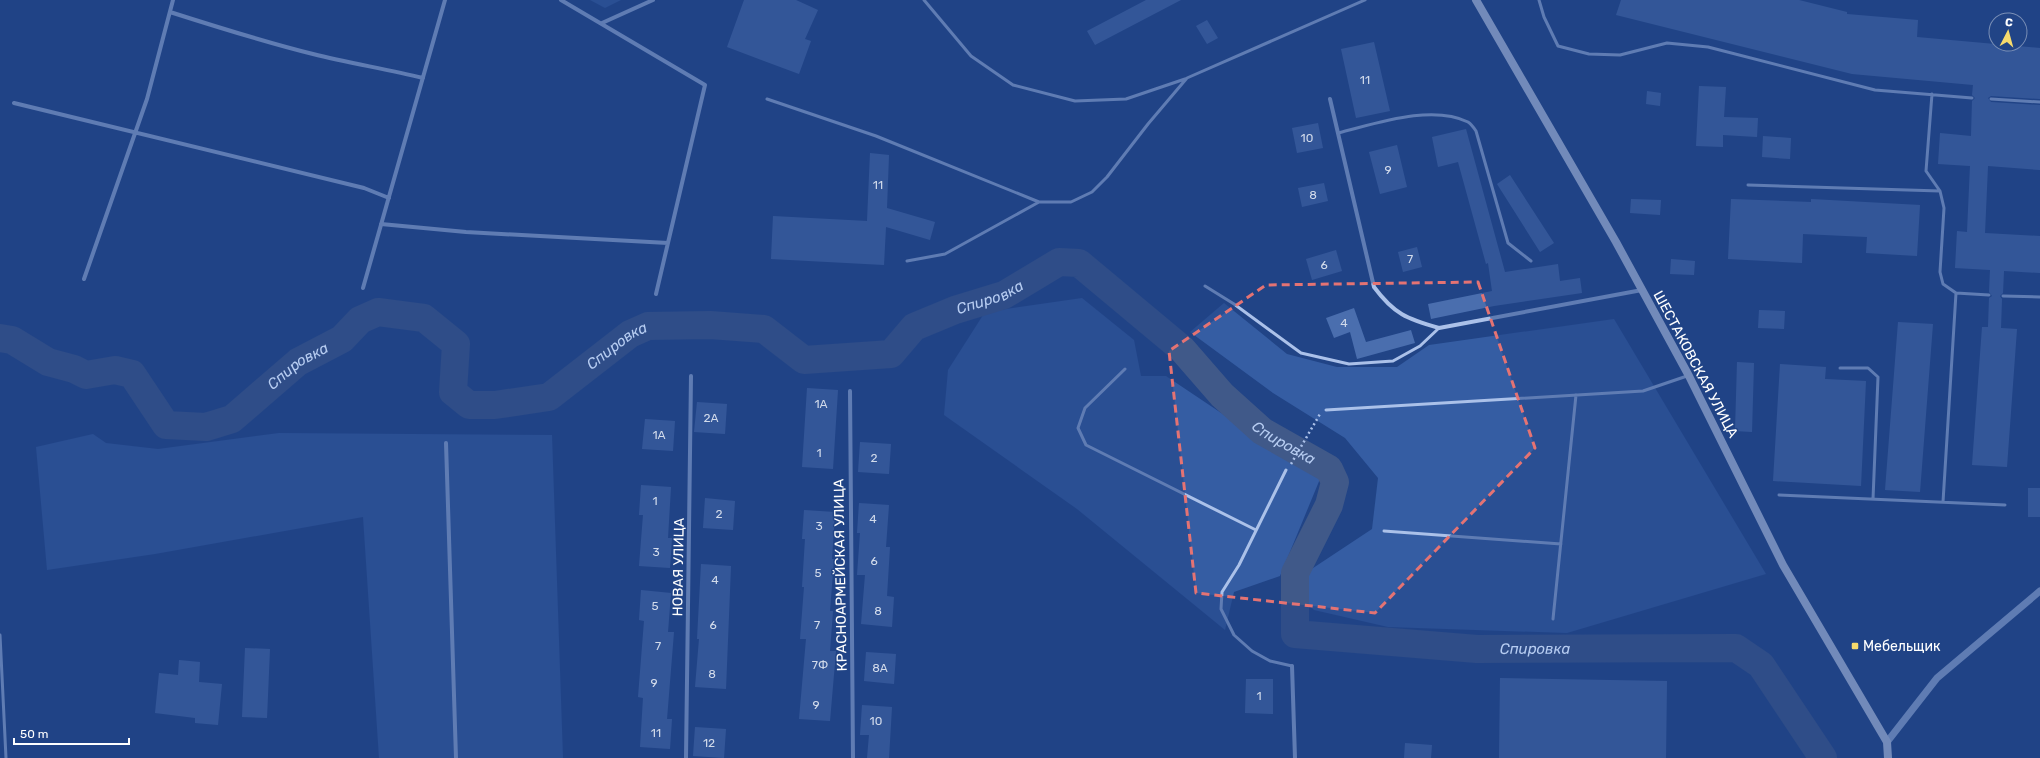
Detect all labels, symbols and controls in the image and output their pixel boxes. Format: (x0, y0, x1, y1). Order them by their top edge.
north arrow (1988, 12, 2028, 52)
text: С (2004, 16, 2014, 29)
house number: 11 (1360, 73, 1370, 87)
house number: 10 (1301, 131, 1313, 145)
house number: 9 (1384, 163, 1392, 177)
house number: 11 (873, 178, 883, 192)
house number: 8 (1309, 188, 1317, 202)
house number: 7 (1407, 252, 1413, 266)
house number: 6 (1320, 258, 1328, 272)
water label: Спировка (954, 276, 1027, 318)
street label: ШЕСТАКОВСКАЯ УЛИЦА (1650, 288, 1742, 441)
house number: 4 (1340, 316, 1348, 330)
water label: Спировка (583, 318, 650, 373)
water label: Спировка (264, 339, 332, 393)
house number: 1А (814, 397, 828, 411)
house number: 2А (703, 411, 719, 425)
water label: Спировка (1248, 417, 1319, 469)
house number: 1А (652, 428, 666, 442)
house number: 1 (816, 446, 822, 460)
house number: 2 (870, 451, 878, 465)
street label: КРАСНОАРМЕЙСКАЯ УЛИЦА (829, 478, 851, 671)
house number: 1 (652, 494, 658, 508)
house number: 2 (715, 507, 723, 521)
house number: 4 (869, 512, 877, 526)
street label: НОВАЯ УЛИЦА (669, 517, 688, 616)
house number: 3 (815, 519, 823, 533)
house number: 3 (652, 545, 660, 559)
house number: 6 (870, 554, 878, 568)
house number: 5 (814, 566, 822, 580)
house number: 4 (711, 573, 719, 587)
house number: 5 (651, 599, 659, 613)
house number: 8 (874, 604, 882, 618)
house number: 6 (709, 618, 717, 632)
house number: 7 (814, 618, 820, 632)
place label: Мебельщик (1863, 638, 1941, 655)
house number: 7 (655, 639, 661, 653)
water label: Спировка (1500, 640, 1570, 658)
marker: Мебельщик (1850, 641, 1860, 651)
house number: 7Ф (812, 658, 828, 672)
house number: 8А (872, 661, 888, 675)
house number: 8 (708, 667, 716, 681)
house number: 9 (650, 676, 658, 690)
house number: 1 (1256, 689, 1262, 703)
house number: 9 (812, 698, 820, 712)
house number: 10 (870, 714, 882, 728)
scale bar (14, 720, 129, 746)
house number: 11 (651, 726, 661, 740)
text: 50 m (20, 727, 48, 741)
house number: 12 (703, 736, 715, 750)

